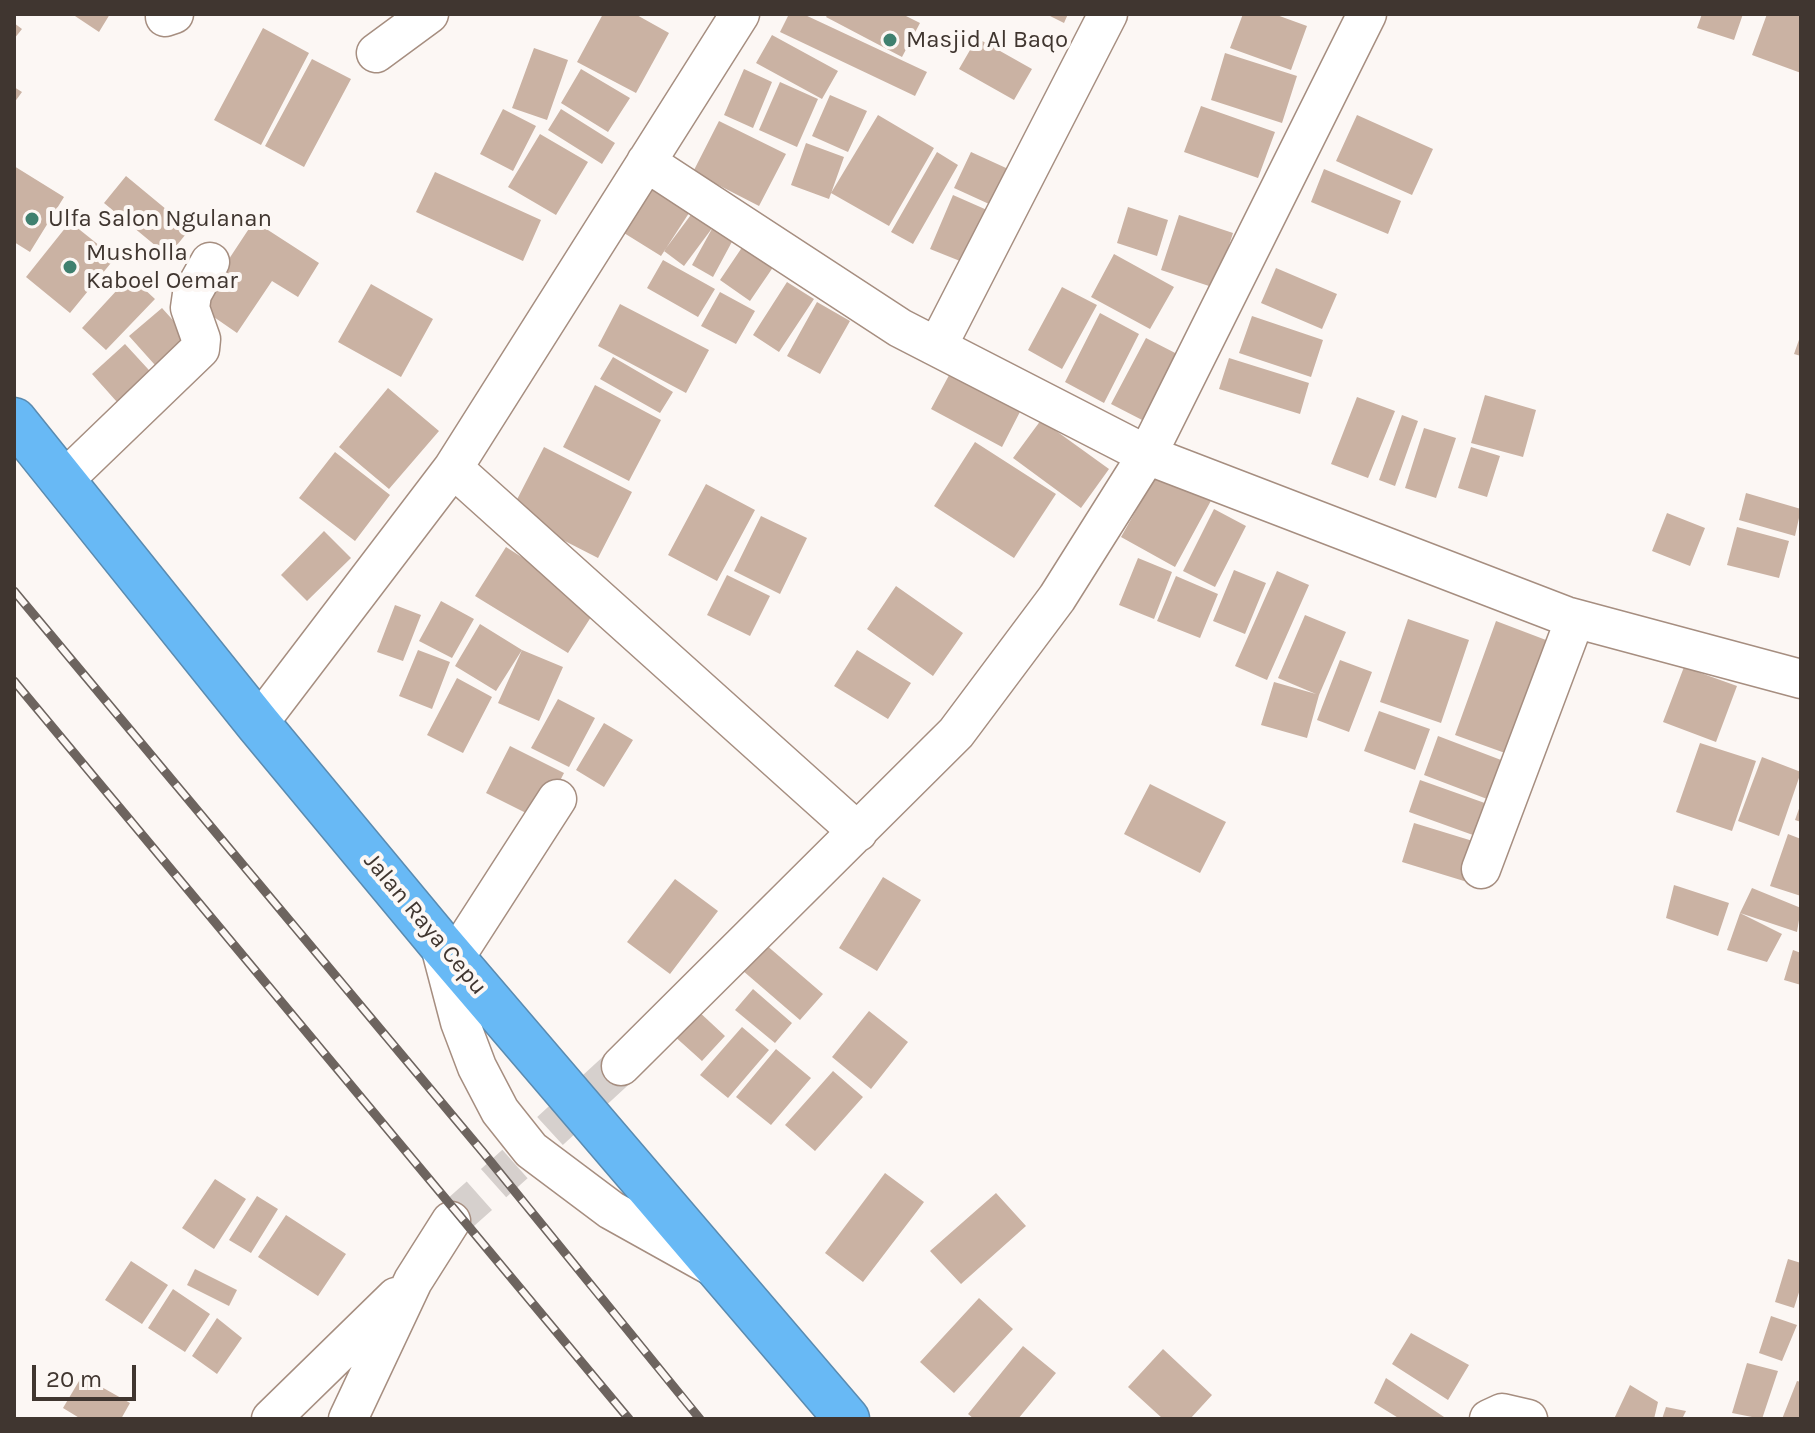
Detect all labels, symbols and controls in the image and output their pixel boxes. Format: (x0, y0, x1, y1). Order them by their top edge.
place label: Masjid Al Baqo (906, 26, 1068, 54)
marker: Masjid Al Baqo (881, 31, 899, 49)
place label: Ulfa Salon Ngulanan (48, 205, 272, 233)
marker: Ulfa Salon Ngulanan (23, 210, 41, 228)
place label: Musholla Kaboel Oemar (86, 239, 238, 295)
marker: Musholla Kaboel Oemar (61, 258, 79, 276)
street label: Jalan Raya Cepu (357, 847, 493, 1001)
scale bar (36, 1349, 140, 1399)
text: 20 m (46, 1365, 102, 1393)

